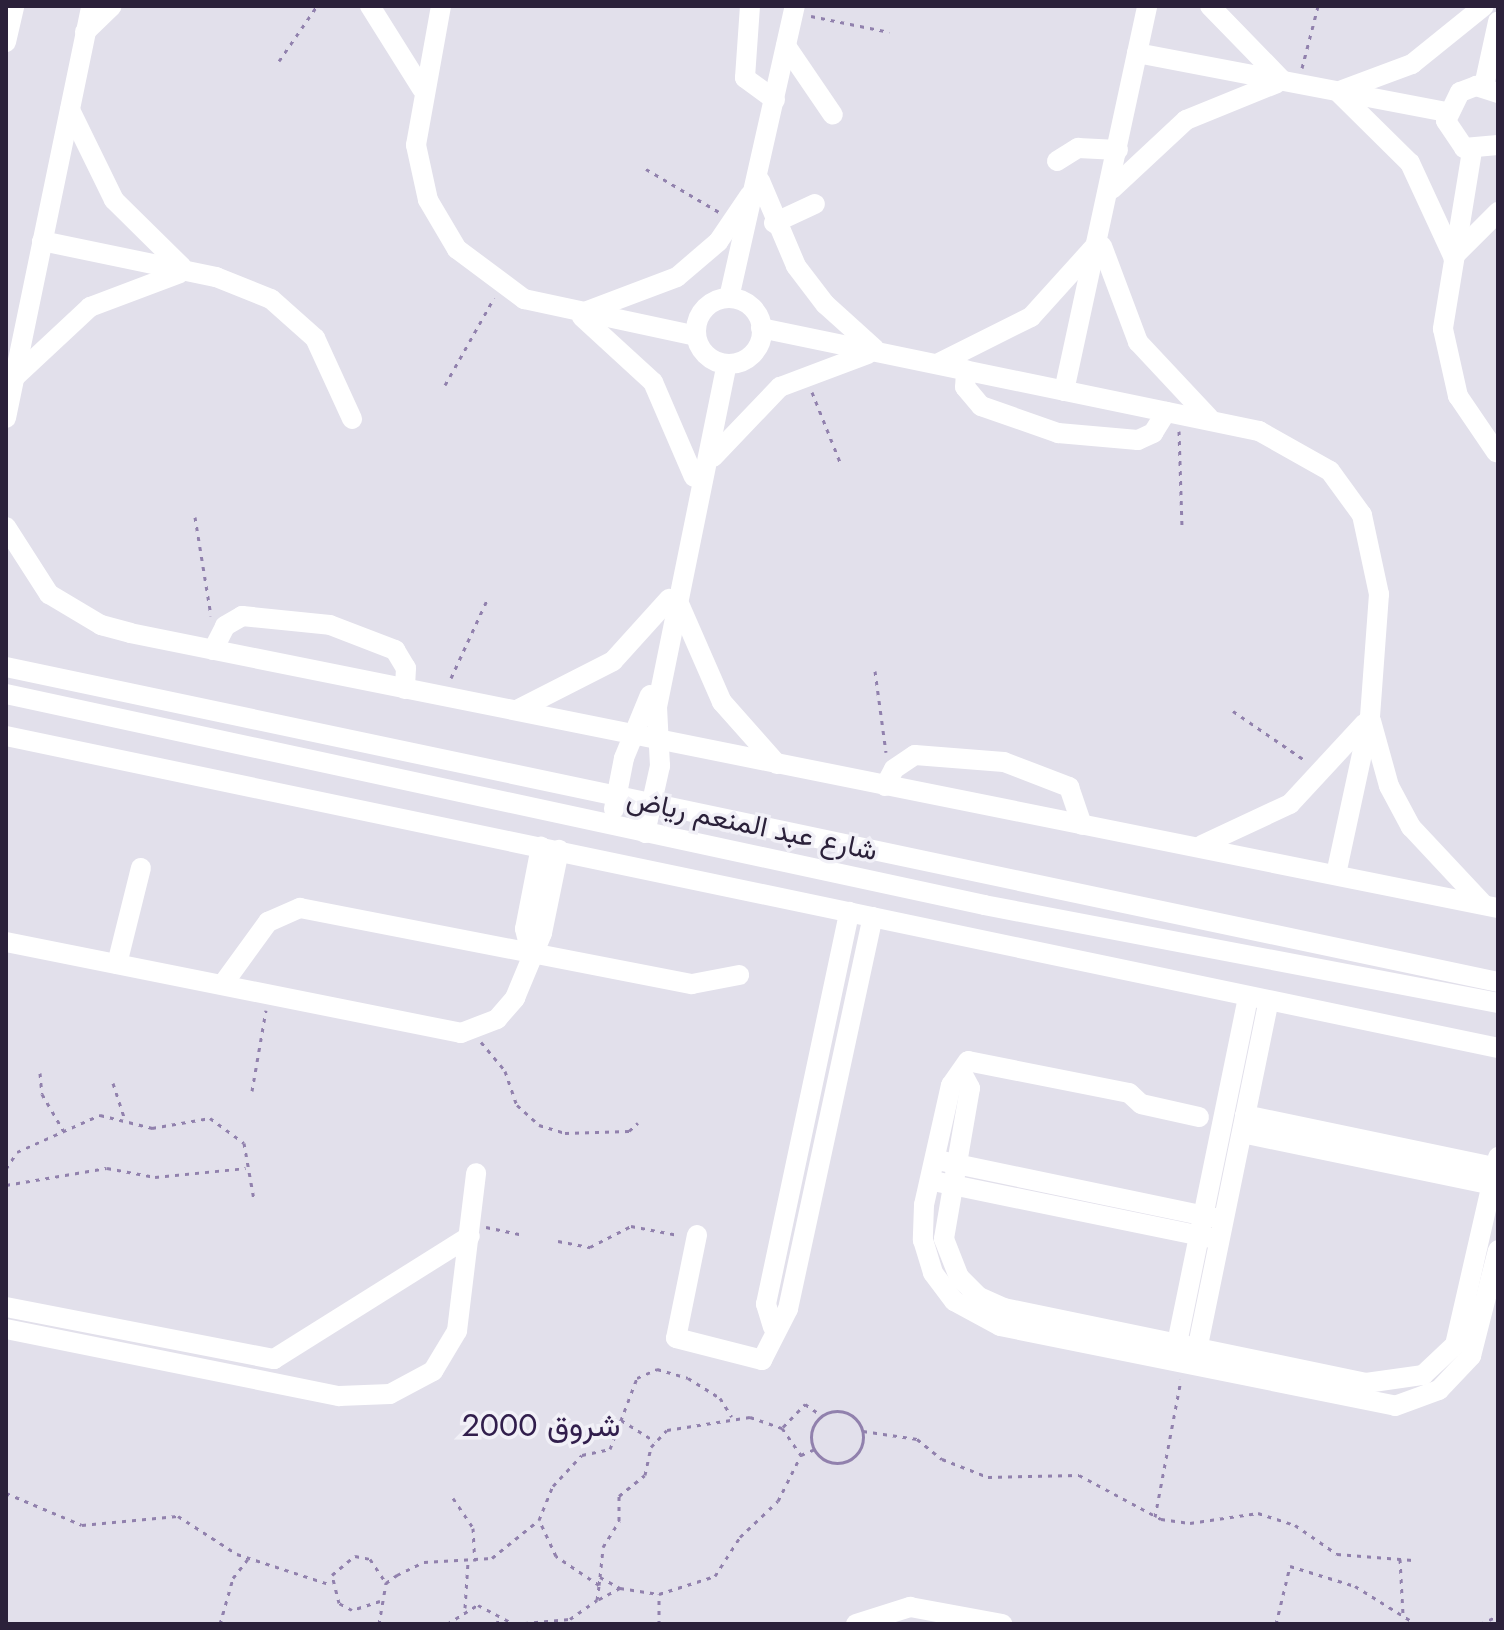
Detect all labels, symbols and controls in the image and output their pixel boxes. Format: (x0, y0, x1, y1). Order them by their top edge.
street label: شارع عبد المنعم رياض (624, 782, 880, 868)
district label: شروق 2000 (462, 1406, 620, 1444)

